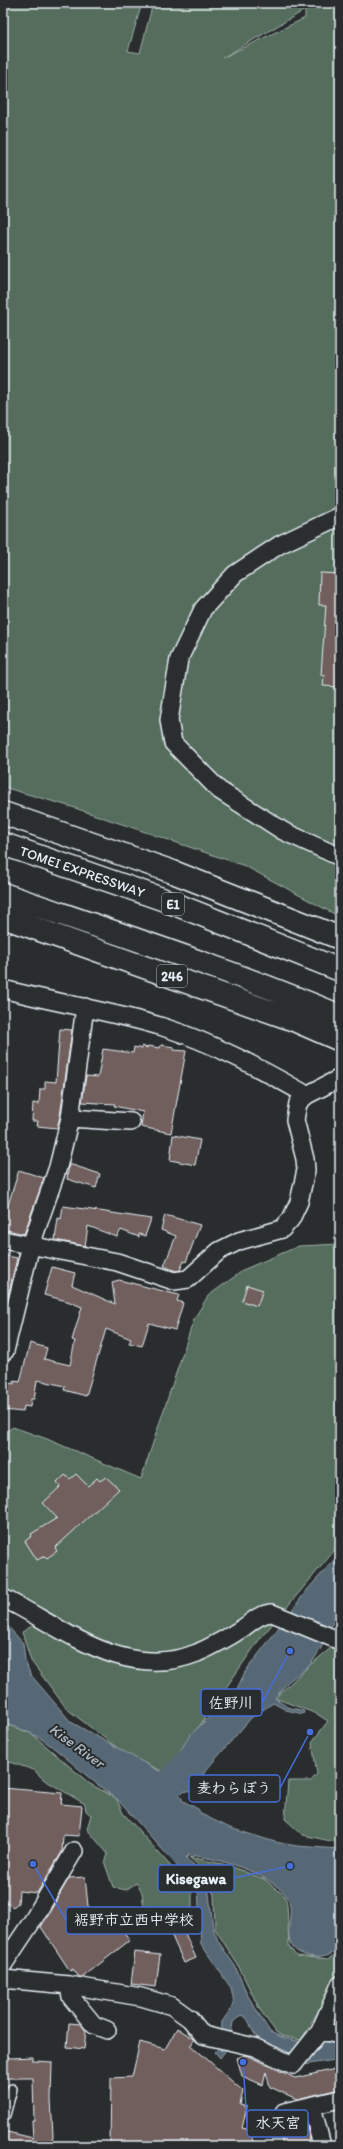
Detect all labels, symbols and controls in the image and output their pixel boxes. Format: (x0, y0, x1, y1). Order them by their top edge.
street label: TOMEI EXPRESSWAY (17, 842, 147, 901)
road number: E1 (162, 893, 184, 915)
road number: 246 (157, 965, 187, 987)
callout: 佐野川 (201, 1689, 262, 1716)
text: 佐野川 (208, 1694, 254, 1712)
water label: Kise River (46, 1720, 110, 1773)
callout: 麦わらぼう (189, 1775, 280, 1802)
text: 麦わらぼう (196, 1779, 272, 1797)
callout: Kisegawa (158, 1865, 234, 1892)
text: Kisegawa (166, 1870, 227, 1889)
callout: 裾野市立西中学校 (66, 1907, 202, 1934)
text: 裾野市立西中学校 (74, 1911, 194, 1929)
callout: 水天宮 (247, 2110, 308, 2137)
text: 水天宮 (255, 2114, 301, 2132)

